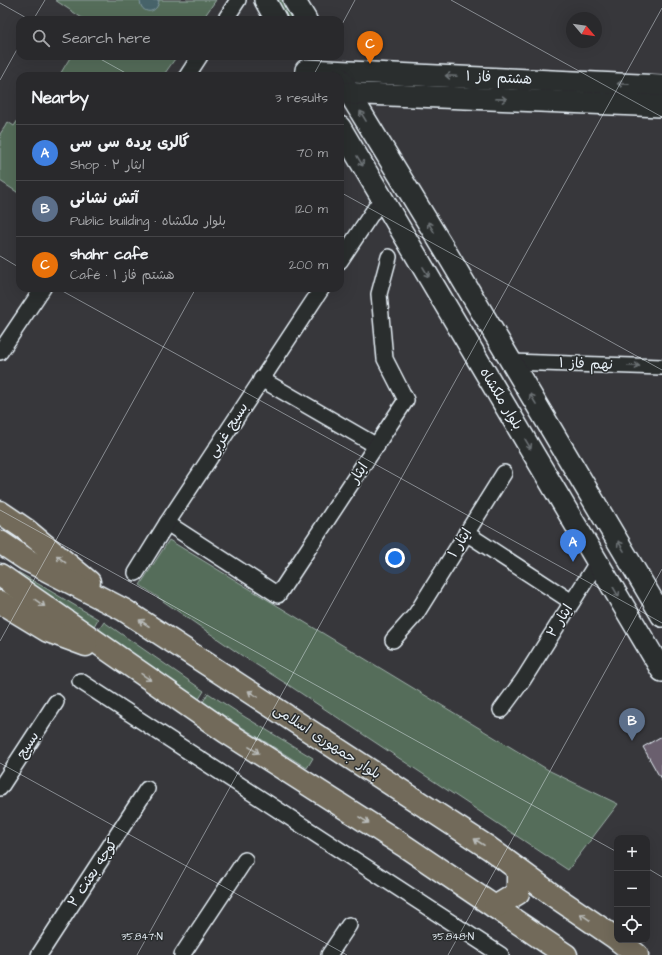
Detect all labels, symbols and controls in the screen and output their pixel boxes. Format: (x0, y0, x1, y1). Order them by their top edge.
north arrow (566, 12, 602, 48)
search box (16, 16, 344, 60)
icon: search (30, 27, 52, 49)
text: Search here (62, 28, 151, 49)
pin: C (357, 31, 383, 64)
street label: هشتم فاز ۱ (465, 66, 533, 90)
one-way arrow (445, 72, 458, 80)
one-way arrow (617, 80, 630, 88)
text: Nearby (32, 86, 89, 110)
text: 3 results (275, 89, 328, 107)
one-way arrow (494, 96, 507, 103)
one-way arrow (359, 110, 367, 122)
text: گالری پرده سی سی (70, 132, 189, 153)
text: A (41, 144, 49, 162)
text: 70 m (296, 144, 328, 162)
one-way arrow (356, 155, 364, 166)
text: Shop · ایثار ۲ (70, 156, 145, 174)
text: آتش نشانی (70, 188, 138, 209)
text: B (40, 200, 50, 218)
text: 120 m (295, 200, 328, 218)
text: Public building · بلوار ملکشاه (70, 212, 226, 230)
one-way arrow (426, 221, 434, 233)
text: shahr cafe (70, 244, 148, 265)
text: C (40, 256, 50, 274)
text: 200 m (289, 256, 328, 274)
text: Café · هشتم فاز ۱ (70, 266, 175, 284)
one-way arrow (423, 266, 431, 278)
street label: نهم فاز ۱ (559, 353, 613, 375)
one-way arrow (627, 362, 640, 370)
street label: بلوار ملکشاه (475, 364, 527, 434)
one-way arrow (528, 393, 536, 405)
street label: بسیج غربی (203, 399, 253, 461)
one-way arrow (525, 438, 533, 450)
street label: ایثار (344, 459, 373, 488)
street label: ایثار ۱ (443, 524, 477, 562)
pin: A (560, 529, 586, 562)
one-way arrow (616, 541, 624, 553)
your location (385, 548, 405, 568)
one-way arrow (56, 554, 66, 563)
one-way arrow (612, 586, 620, 597)
one-way arrow (34, 599, 45, 607)
street label: ایثار ۲ (542, 600, 578, 642)
one-way arrow (138, 619, 150, 627)
one-way arrow (140, 673, 151, 681)
one-way arrow (247, 690, 259, 698)
street label: بلوار جمهوری اسلامی (269, 700, 385, 784)
pin: B (619, 708, 645, 741)
street label: بسیج (12, 728, 44, 762)
one-way arrow (248, 746, 259, 754)
one-way arrow (358, 816, 369, 824)
street label: کوچه بعثت ۲ (63, 835, 123, 911)
map controls (614, 835, 650, 943)
button: + (614, 835, 650, 871)
one-way arrow (473, 837, 485, 845)
button: − (614, 871, 650, 907)
button: locate (614, 907, 650, 943)
one-way arrow (580, 913, 591, 921)
text: 35.847°N (121, 930, 163, 944)
text: 35.848°N (432, 930, 474, 944)

